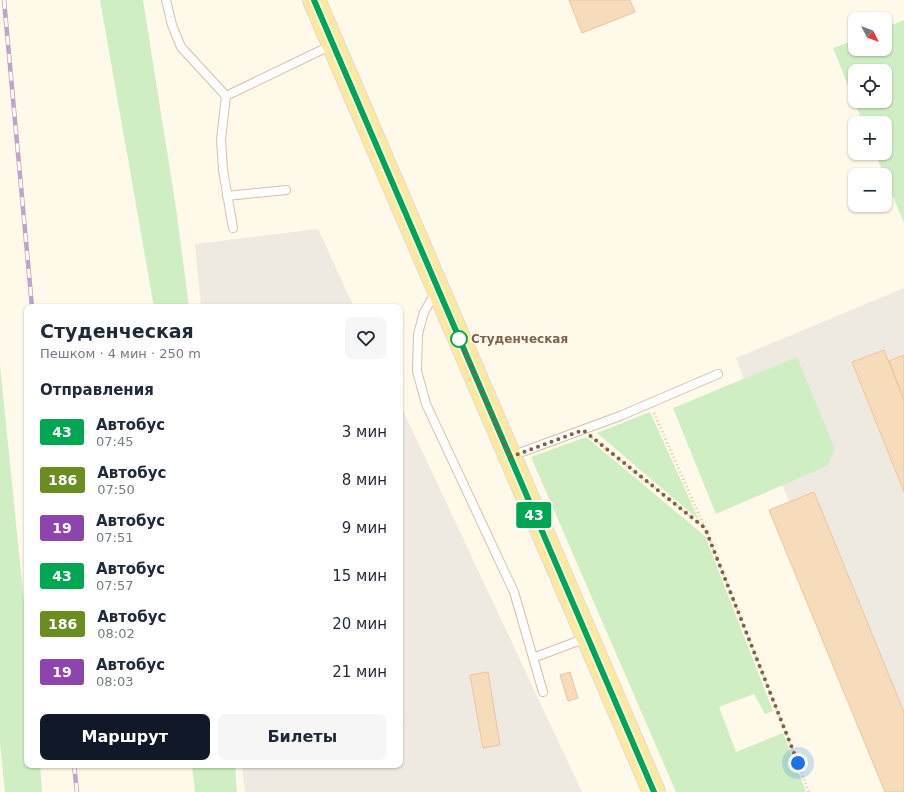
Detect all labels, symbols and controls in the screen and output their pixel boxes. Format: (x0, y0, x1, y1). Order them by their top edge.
north arrow (848, 12, 892, 56)
map controls (848, 12, 892, 212)
button: locate (848, 64, 892, 108)
button: + (848, 116, 892, 160)
button: − (848, 168, 892, 212)
button: heart (345, 317, 387, 359)
text: Студенческая (40, 320, 194, 342)
marker: Студенческая (450, 330, 468, 348)
place label: Студенческая (471, 332, 568, 346)
text: Пешком · 4 мин · 250 m (40, 346, 201, 361)
text: Отправления (40, 381, 154, 399)
text: Автобус (96, 416, 165, 434)
text: 3 мин (342, 423, 387, 441)
text: 43 (52, 424, 72, 440)
text: 07:45 (96, 434, 133, 449)
text: Автобус (97, 464, 166, 482)
text: 8 мин (342, 471, 387, 489)
text: 186 (48, 472, 77, 488)
text: 07:50 (97, 482, 135, 497)
line badge: 43 (516, 502, 552, 528)
text: 43 (524, 507, 544, 523)
text: Автобус (96, 512, 165, 530)
text: 9 мин (342, 519, 387, 537)
text: 19 (52, 520, 72, 536)
text: 07:51 (96, 530, 133, 545)
text: Автобус (96, 560, 165, 578)
text: 15 мин (332, 567, 387, 585)
text: 43 (52, 568, 72, 584)
text: 07:57 (96, 578, 133, 593)
text: Автобус (97, 608, 166, 626)
text: 20 мин (332, 615, 387, 633)
text: 186 (48, 616, 77, 632)
text: 08:02 (97, 626, 135, 641)
text: Автобус (96, 656, 165, 674)
text: 21 мин (332, 663, 387, 681)
text: 19 (52, 664, 72, 680)
text: 08:03 (96, 674, 133, 689)
button: Маршрут (40, 714, 210, 760)
button: Билеты (218, 714, 387, 760)
your location (788, 753, 808, 773)

